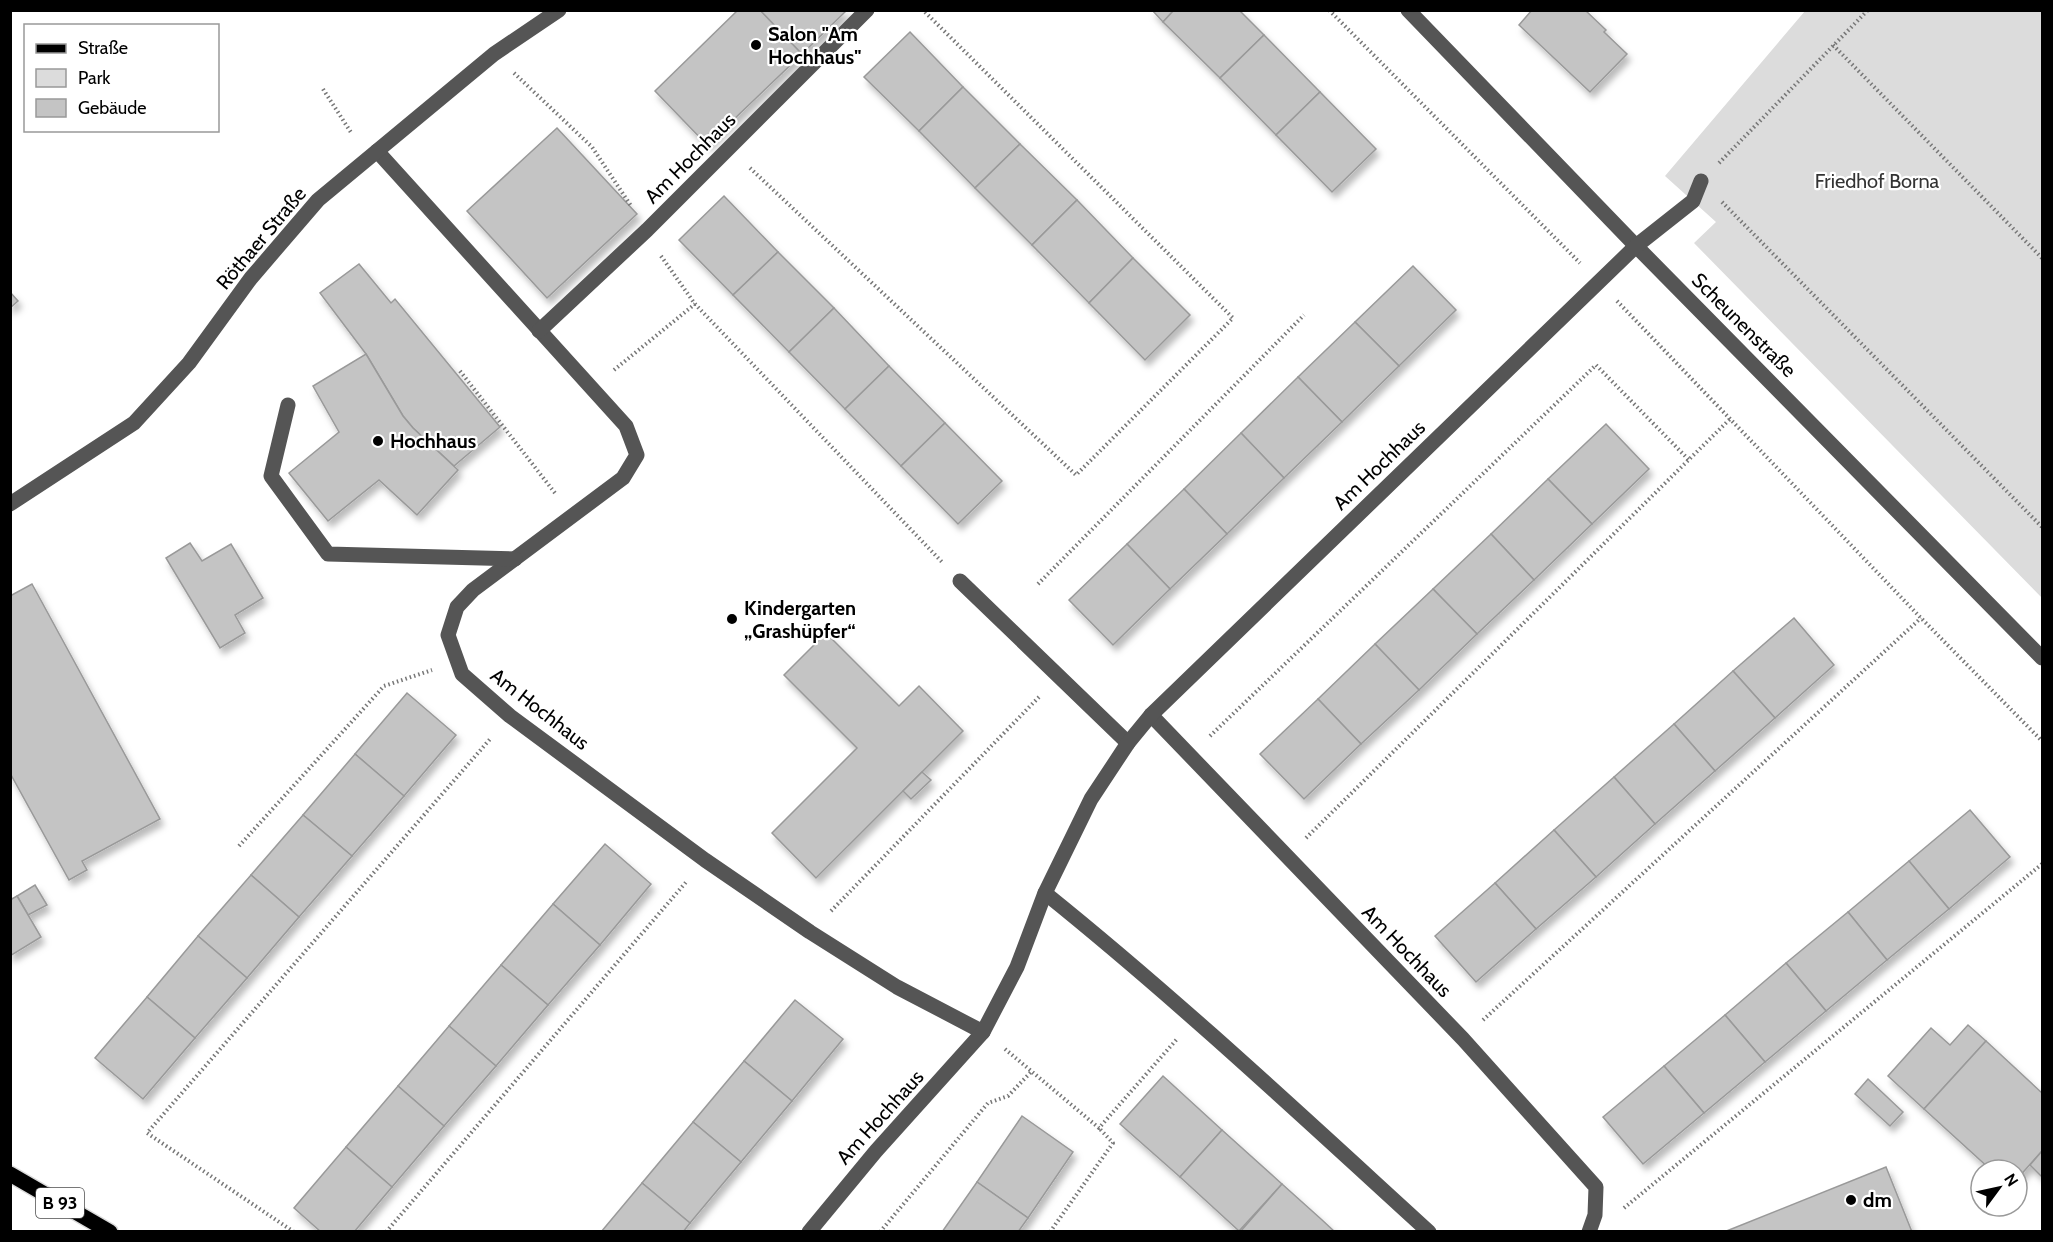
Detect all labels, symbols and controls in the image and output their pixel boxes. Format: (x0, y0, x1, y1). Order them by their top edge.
place label: Salon "Am Hochhaus" (768, 22, 861, 69)
legend (24, 24, 219, 132)
text: Straße (78, 37, 128, 59)
marker: Salon "Am Hochhaus" (749, 38, 763, 52)
text: Park (78, 67, 111, 89)
text: Gebäude (78, 97, 147, 119)
street label: Am Hochhaus (640, 108, 740, 208)
park label: Friedhof Borna (1815, 169, 1940, 193)
street label: Röthaer Straße (211, 182, 311, 294)
street label: Scheunenstraße (1687, 268, 1801, 382)
street label: Am Hochhaus (1328, 415, 1430, 515)
place label: Hochhaus (390, 429, 476, 453)
marker: Hochhaus (371, 434, 385, 448)
place label: Kindergarten „Grashüpfer“ (744, 596, 856, 643)
marker: Kindergarten „Grashüpfer“ (725, 612, 739, 626)
street label: Am Hochhaus (486, 663, 594, 755)
street label: Am Hochhaus (1357, 900, 1457, 1002)
street label: Am Hochhaus (831, 1065, 929, 1169)
north arrow (1969, 1158, 2029, 1218)
text: N (2000, 1170, 2022, 1190)
road number: B 93 (36, 1188, 84, 1218)
place label: dm (1863, 1188, 1892, 1212)
marker: dm (1844, 1193, 1858, 1207)

